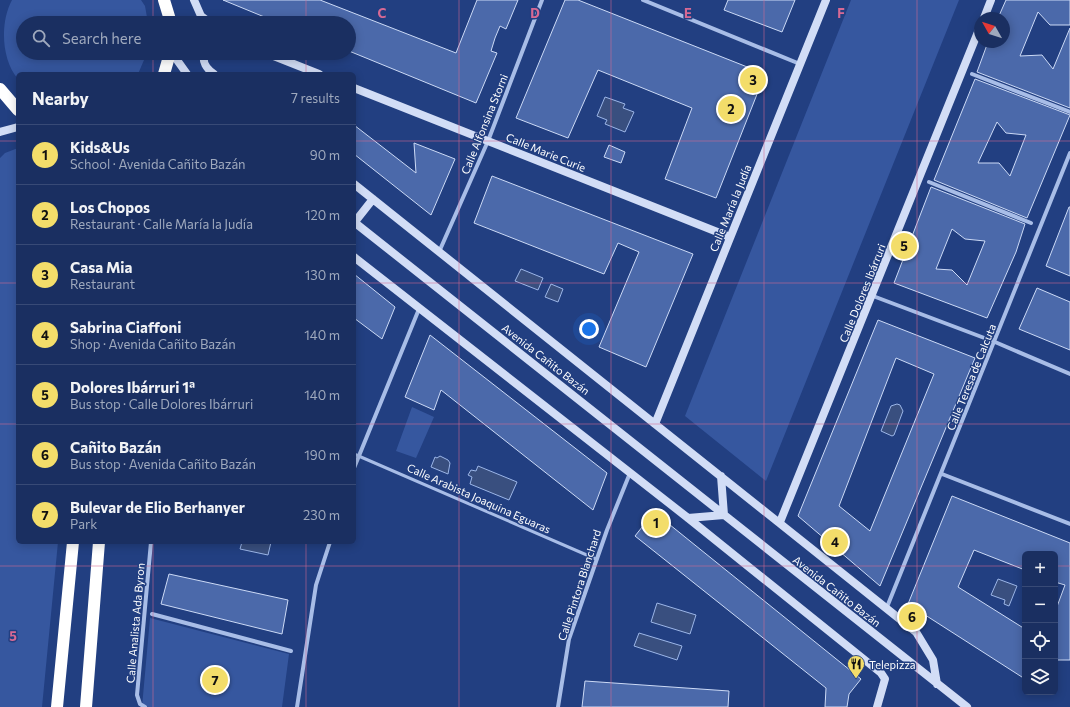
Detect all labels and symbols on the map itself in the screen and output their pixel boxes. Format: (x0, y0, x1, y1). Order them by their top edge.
text: C (378, 5, 387, 21)
text: D (530, 5, 540, 21)
text: E (684, 5, 692, 21)
text: F (837, 5, 845, 21)
north arrow (974, 12, 1010, 48)
pin: 3 (740, 65, 766, 95)
street label: Calle Alfonsina Storni (458, 72, 510, 176)
pin: 2 (718, 94, 744, 124)
street label: Calle Marie Curie (504, 130, 588, 174)
street label: Calle María la Judía (707, 162, 754, 254)
pin: 5 (891, 231, 917, 261)
street label: Calle Dolores Ibárruri (836, 242, 888, 344)
your location (579, 319, 599, 339)
street label: Avenida Cañito Bazán (500, 321, 592, 397)
street label: Calle Teresa de Calcuta (944, 322, 998, 432)
street label: Calle Arabista Joaquina Eguaras (405, 460, 553, 537)
pin: 1 (643, 508, 669, 538)
pin: 4 (822, 527, 848, 557)
street label: Calle Pintora Blanchard (555, 528, 603, 642)
street label: Avenida Cañito Bazán (791, 553, 883, 629)
street label: Calle Analista Ada Byron (123, 562, 147, 684)
pin: 6 (899, 602, 925, 632)
text: 5 (9, 628, 17, 644)
restaurant icon: Telepizza (846, 654, 866, 679)
place label: Telepizza (869, 658, 916, 671)
pin: 7 (202, 665, 228, 695)

